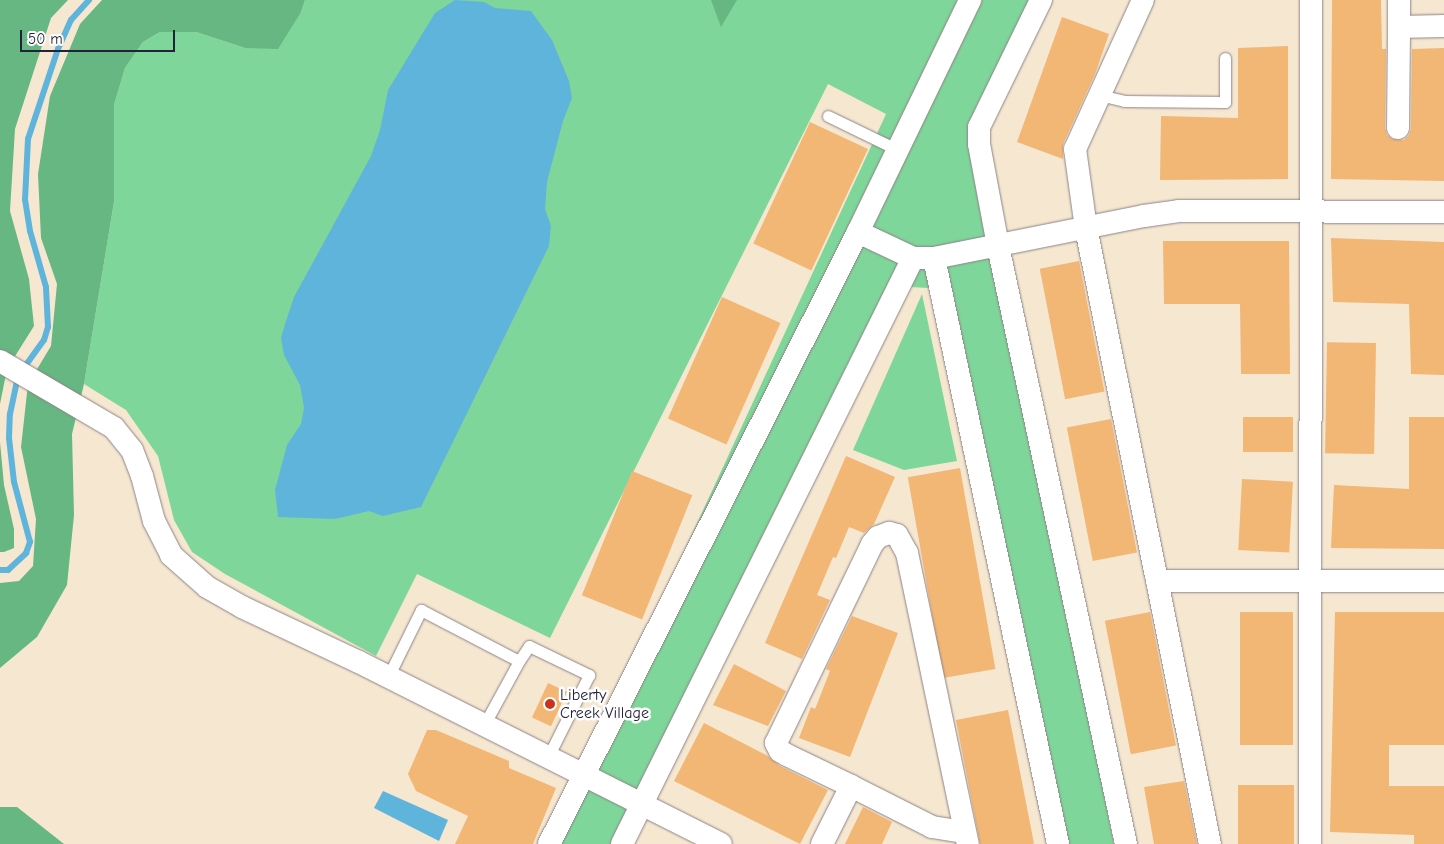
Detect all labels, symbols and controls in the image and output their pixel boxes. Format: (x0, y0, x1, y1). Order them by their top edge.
scale bar (22, 20, 178, 52)
text: 50 m (28, 30, 63, 48)
place label: Liberty Creek Village (560, 685, 649, 723)
marker: Liberty Creek Village (544, 698, 556, 710)

